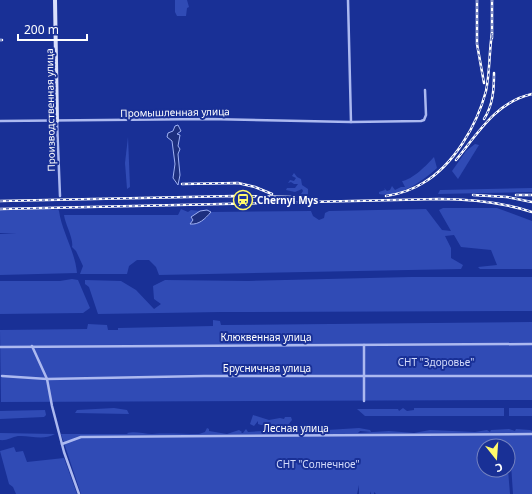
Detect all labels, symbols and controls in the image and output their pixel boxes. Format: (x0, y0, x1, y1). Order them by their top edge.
scale bar (18, 16, 87, 42)
text: 200 m (24, 21, 59, 38)
street label: Производственная улица (42, 48, 58, 172)
street label: Промышленная улица (120, 104, 230, 120)
station icon: Chernyi Mys (232, 189, 254, 211)
place label: Chernyi Mys (257, 193, 318, 207)
street label: Клюквенная улица (220, 330, 312, 344)
park label: СНТ "Здоровье" (398, 355, 474, 369)
street label: Брусничная улица (223, 361, 311, 375)
street label: Лесная улица (263, 421, 329, 435)
north arrow (476, 438, 516, 478)
park label: СНТ "Солнечное" (276, 457, 360, 471)
text: С (493, 460, 505, 476)

